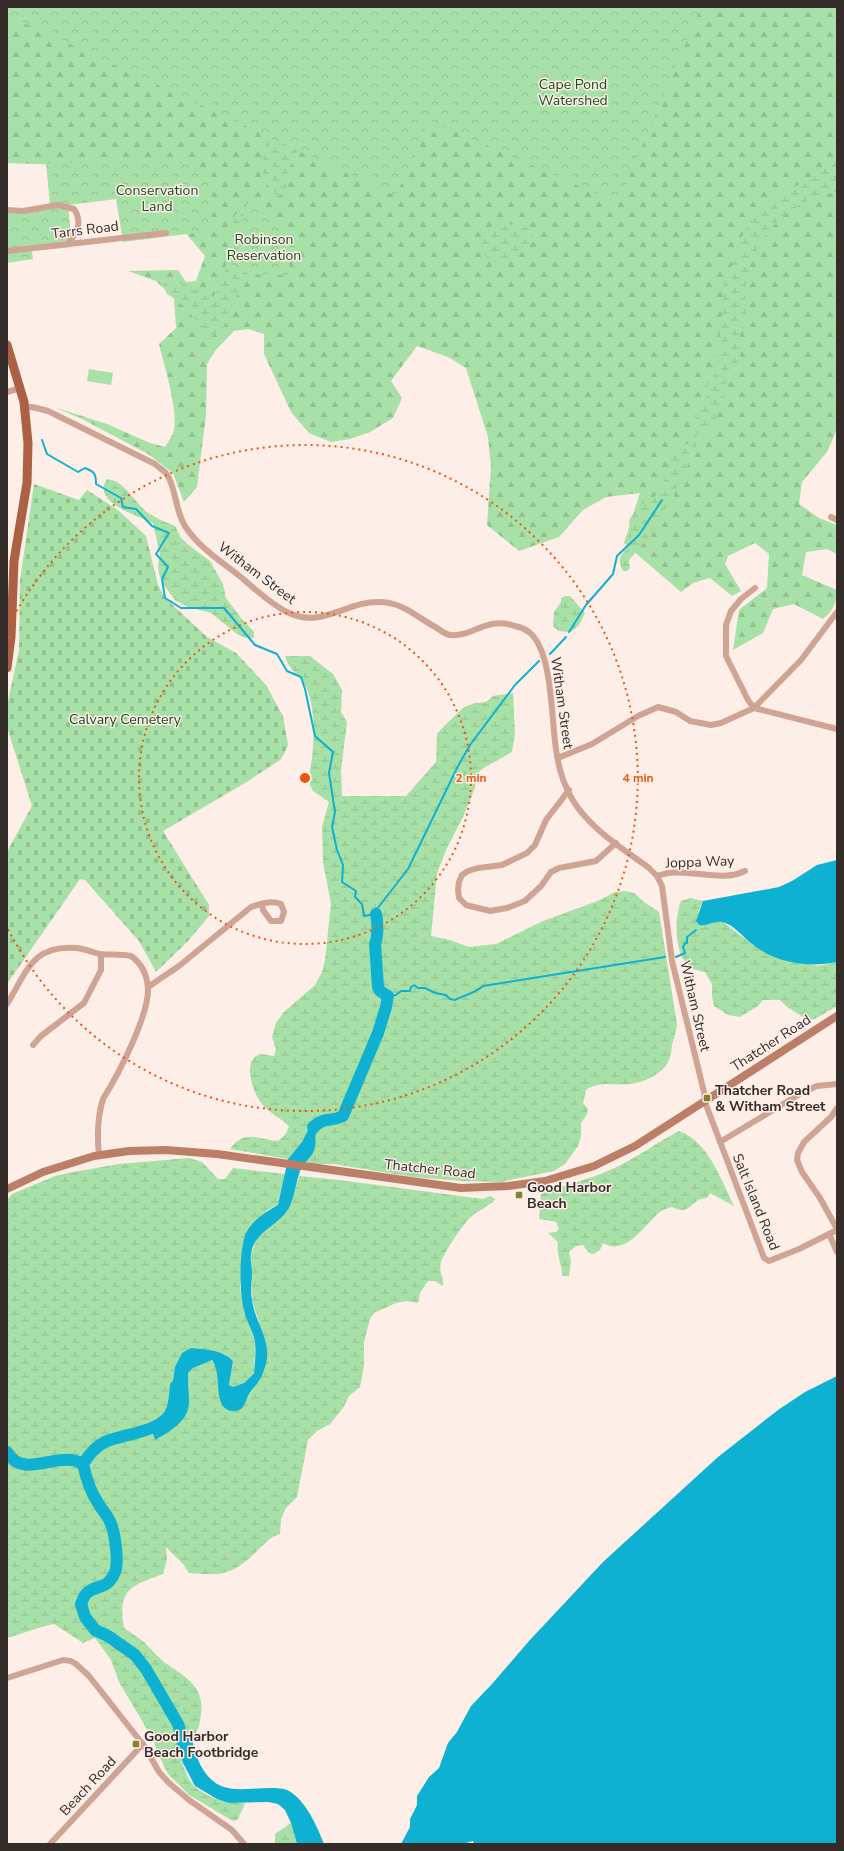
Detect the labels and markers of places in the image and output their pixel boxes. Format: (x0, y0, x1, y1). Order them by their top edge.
centre of rings (298, 771, 312, 785)
place label: Thatcher Road & Witham Street (715, 1081, 826, 1116)
marker: Thatcher Road & Witham Street (702, 1093, 712, 1103)
place label: Good Harbor Beach (527, 1178, 612, 1213)
marker: Good Harbor Beach (514, 1190, 524, 1200)
place label: Good Harbor Beach Footbridge (144, 1727, 259, 1762)
marker: Good Harbor Beach Footbridge (131, 1739, 141, 1749)

